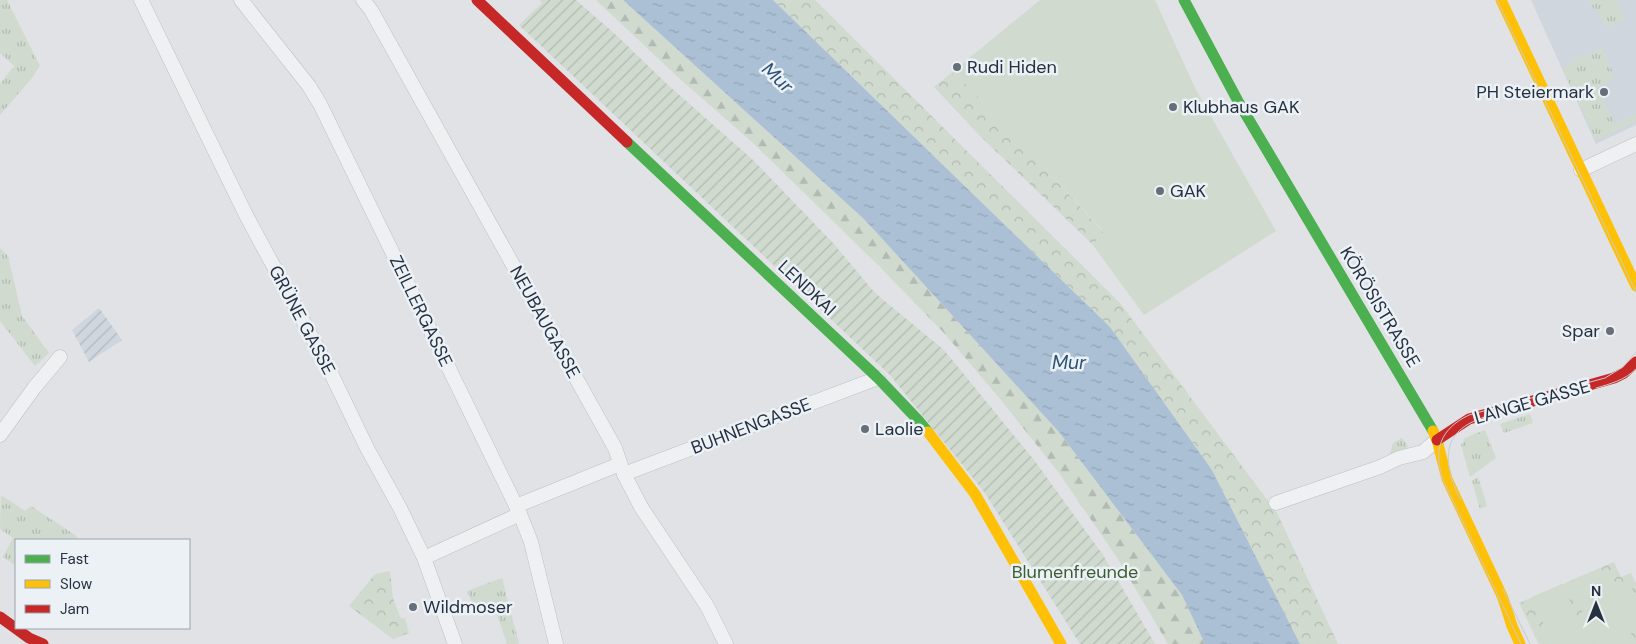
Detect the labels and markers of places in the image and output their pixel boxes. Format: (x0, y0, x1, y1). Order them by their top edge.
place label: Rudi Hiden (967, 55, 1057, 79)
marker: Rudi Hiden (951, 61, 963, 73)
place label: PH Steiermark (1476, 80, 1594, 104)
marker: PH Steiermark (1598, 86, 1610, 98)
place label: Klubhaus GAK (1183, 95, 1300, 119)
marker: Klubhaus GAK (1167, 101, 1179, 113)
place label: GAK (1170, 179, 1207, 203)
marker: GAK (1154, 185, 1166, 197)
place label: Spar (1562, 319, 1600, 343)
marker: Spar (1604, 325, 1616, 337)
place label: Laolie (875, 417, 924, 441)
marker: Laolie (859, 423, 871, 435)
place label: Wildmoser (423, 595, 513, 619)
marker: Wildmoser (407, 601, 419, 613)

